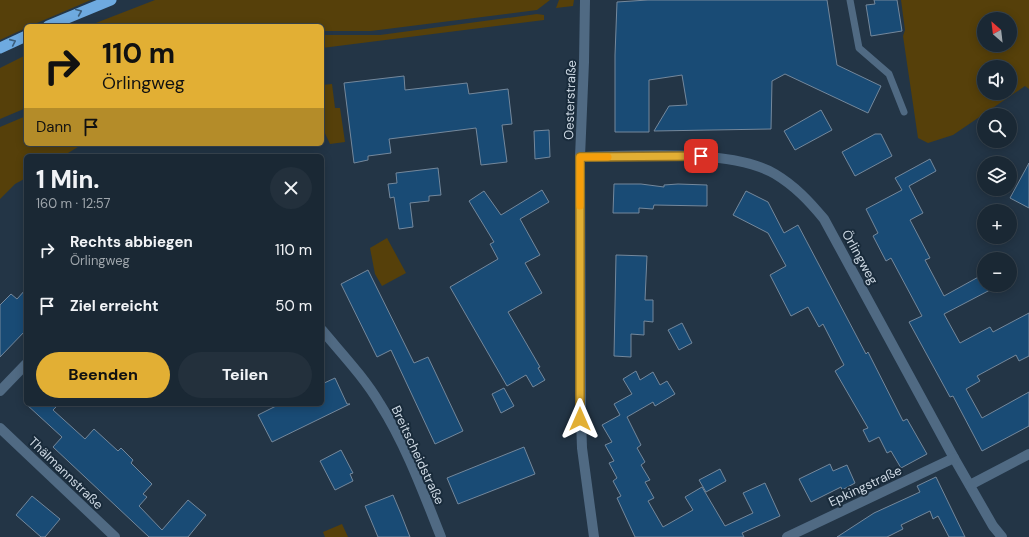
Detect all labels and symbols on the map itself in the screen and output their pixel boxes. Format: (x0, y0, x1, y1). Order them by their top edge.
one-way arrow (76, 9, 83, 17)
north arrow (977, 12, 1017, 52)
one-way arrow (9, 39, 16, 47)
street label: Oesterstraße (560, 60, 580, 140)
pin (684, 139, 718, 173)
street label: Örlingweg (838, 227, 882, 287)
position arrow (559, 398, 601, 440)
street label: Breitscheidstraße (388, 403, 448, 507)
street label: Thälmannstraße (25, 433, 107, 513)
street label: Epkingstraße (826, 462, 904, 510)

